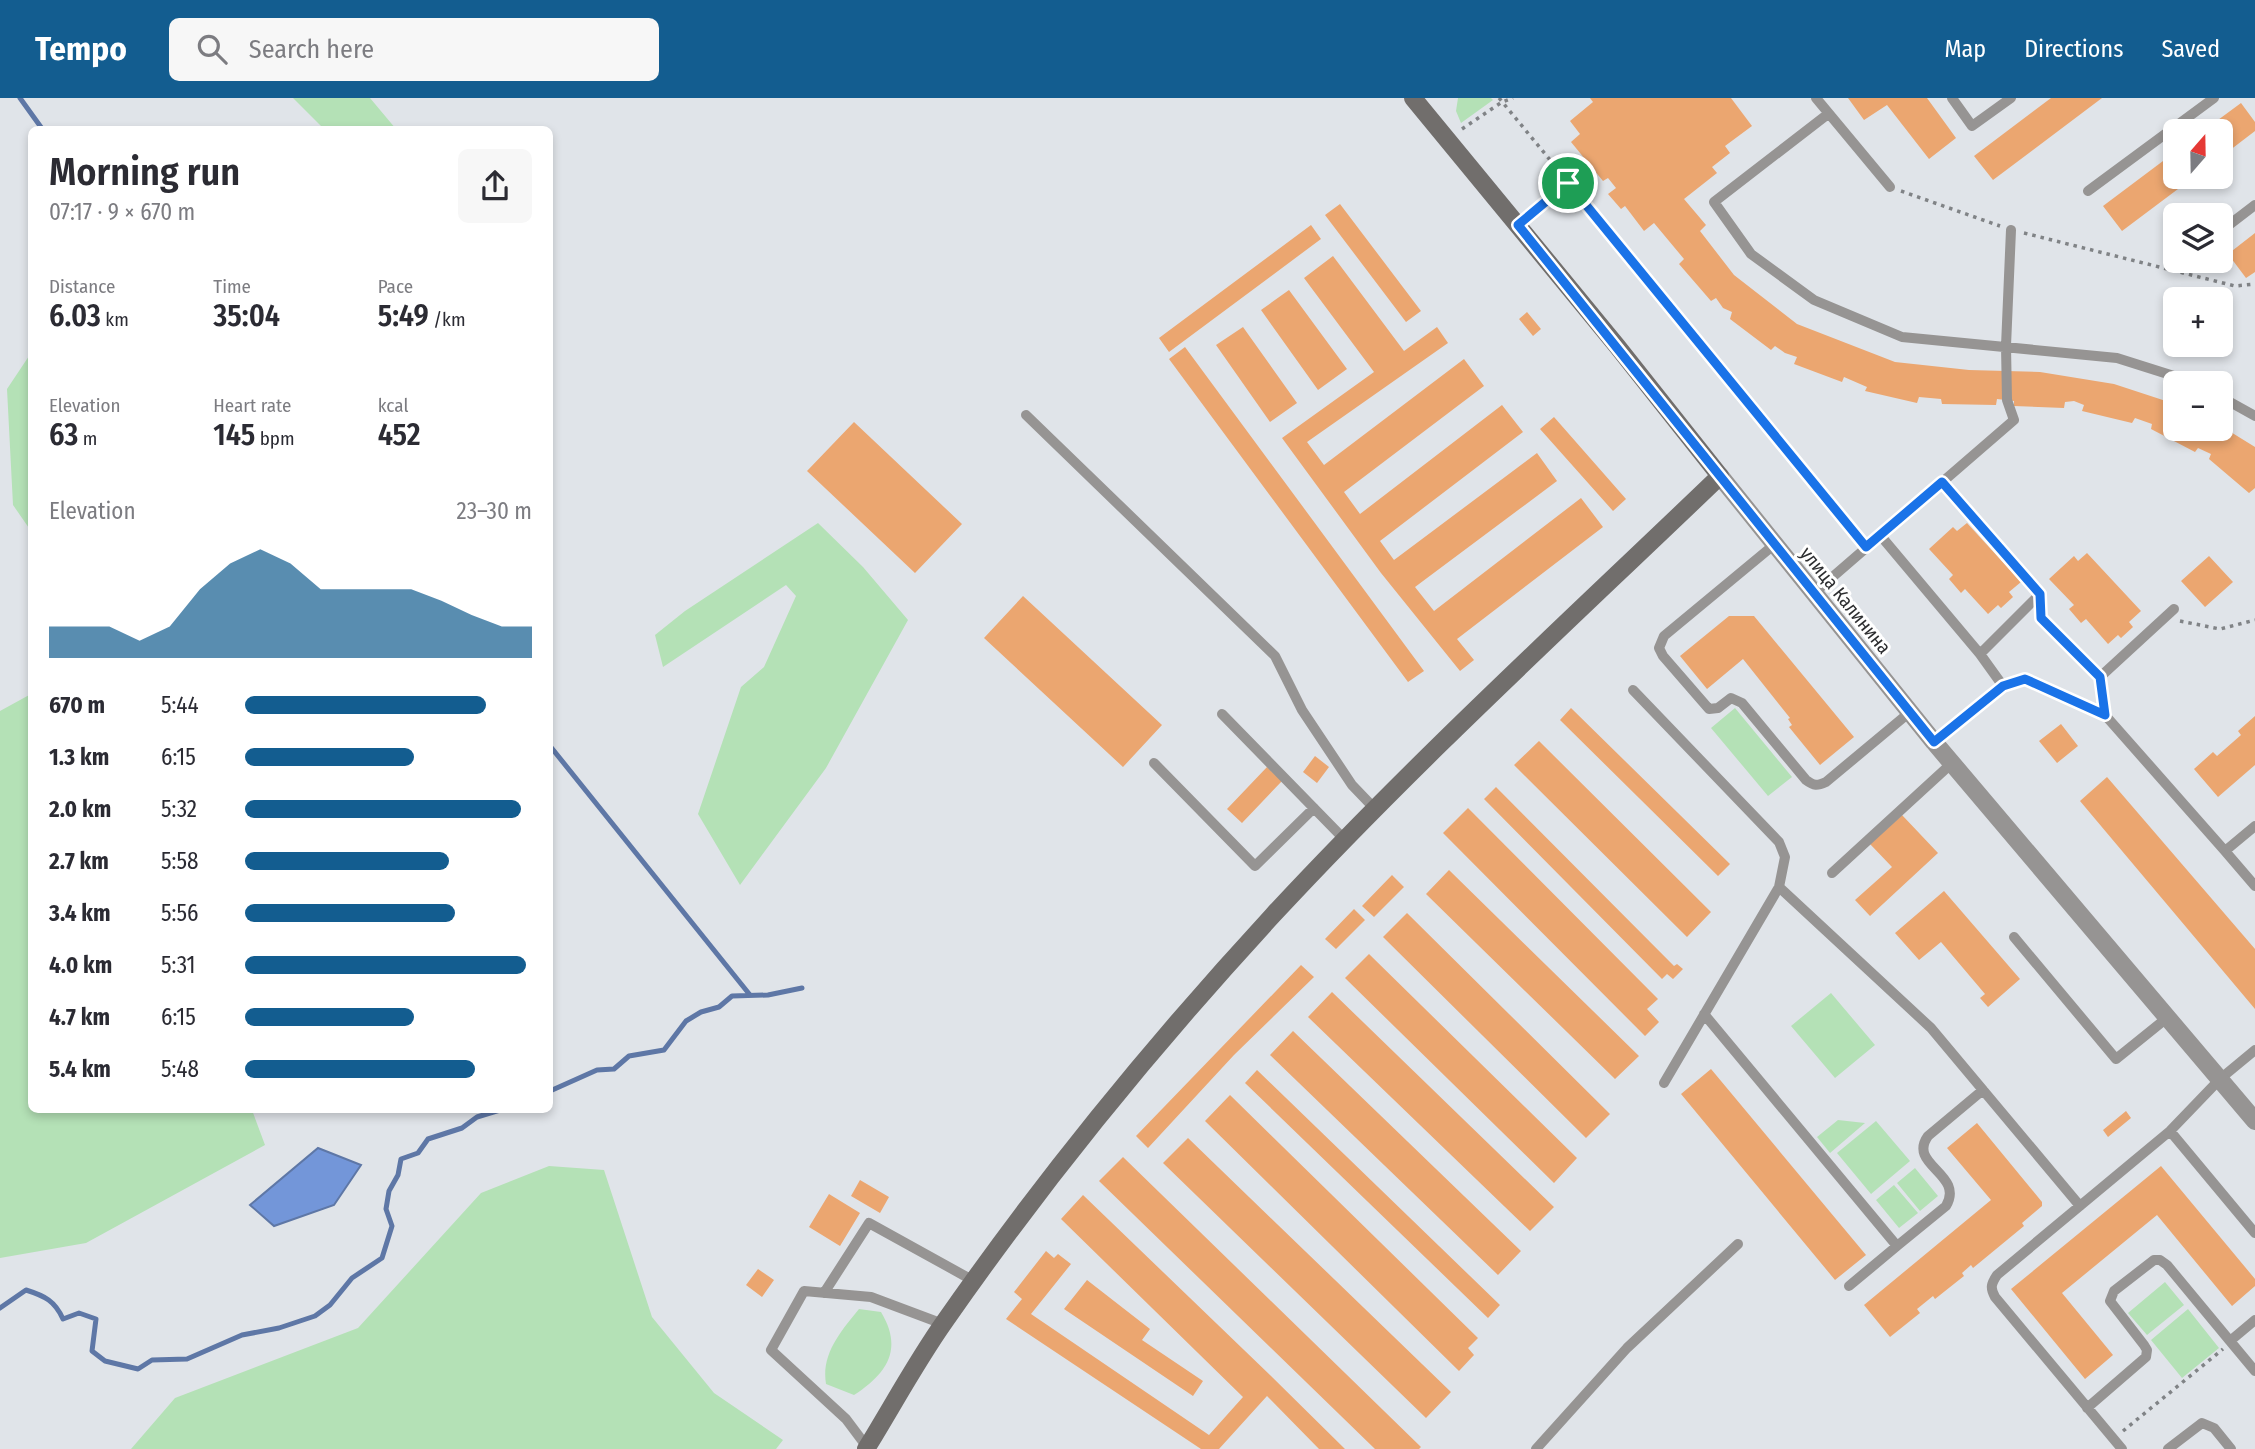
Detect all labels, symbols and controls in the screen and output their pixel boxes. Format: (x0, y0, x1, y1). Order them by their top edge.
search box (169, 18, 659, 81)
text: Tempo (35, 29, 127, 69)
icon: search (193, 30, 231, 68)
text: Search here (249, 34, 374, 65)
text: Map (1945, 35, 1986, 63)
text: Directions (2024, 35, 2123, 63)
text: Saved (2161, 35, 2220, 63)
north arrow (2163, 119, 2233, 189)
map controls (2163, 119, 2233, 441)
text: Morning run (49, 149, 240, 195)
button: share (458, 149, 532, 223)
pin (1538, 153, 1598, 213)
icon: arrive (1549, 164, 1587, 202)
text: 07:17 · 9 × 670 m (49, 198, 195, 226)
button: layers (2163, 203, 2233, 273)
text: Distance (49, 275, 116, 298)
text: Time (213, 275, 251, 298)
text: Pace (378, 275, 413, 298)
button: + (2163, 287, 2233, 357)
text: 6.03 (49, 298, 101, 334)
text: 35:04 (213, 298, 280, 334)
text: 5:49 (378, 298, 429, 334)
text: km (101, 308, 129, 331)
text: /km (429, 308, 466, 331)
button: − (2163, 371, 2233, 441)
text: Elevation (49, 394, 121, 417)
text: Heart rate (213, 394, 291, 417)
text: kcal (378, 394, 408, 417)
text: 63 (49, 417, 78, 453)
text: 145 (213, 417, 255, 453)
text: 452 (378, 417, 420, 453)
text: m (78, 427, 97, 450)
text: bpm (255, 427, 295, 450)
text: Elevation (49, 497, 136, 525)
text: 23–30 m (457, 497, 532, 525)
street label: улица Калинина (1795, 542, 1896, 659)
text: 670 m (49, 691, 105, 719)
text: 5:44 (161, 691, 199, 719)
text: 1.3 km (49, 743, 109, 771)
text: 6:15 (161, 743, 196, 771)
text: 2.0 km (49, 795, 111, 823)
text: 5:32 (161, 795, 197, 823)
text: 2.7 km (49, 847, 109, 875)
text: 5:58 (161, 847, 199, 875)
text: 3.4 km (49, 899, 111, 927)
text: 5:56 (161, 899, 199, 927)
text: 4.0 km (49, 951, 112, 979)
text: 5:31 (161, 951, 195, 979)
text: 4.7 km (49, 1003, 110, 1031)
text: 6:15 (161, 1003, 196, 1031)
text: 5.4 km (49, 1055, 111, 1083)
text: 5:48 (161, 1055, 199, 1083)

